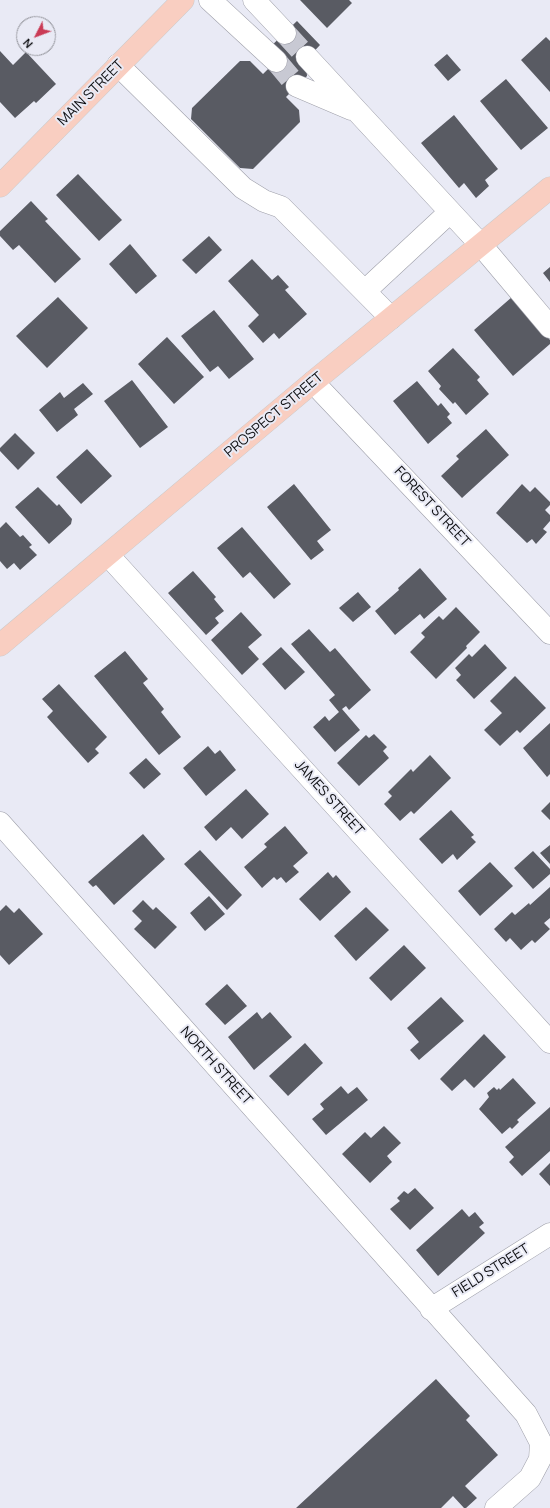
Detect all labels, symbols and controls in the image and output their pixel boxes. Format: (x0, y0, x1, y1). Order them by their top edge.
north arrow (16, 16, 56, 56)
text: N (19, 36, 36, 52)
street label: MAIN STREET (55, 57, 127, 129)
street label: PROSPECT STREET (221, 369, 327, 461)
street label: FOREST STREET (391, 463, 473, 551)
street label: JAMES STREET (291, 757, 367, 839)
street label: NORTH STREET (177, 1023, 255, 1109)
street label: FIELD STREET (449, 1241, 533, 1301)

